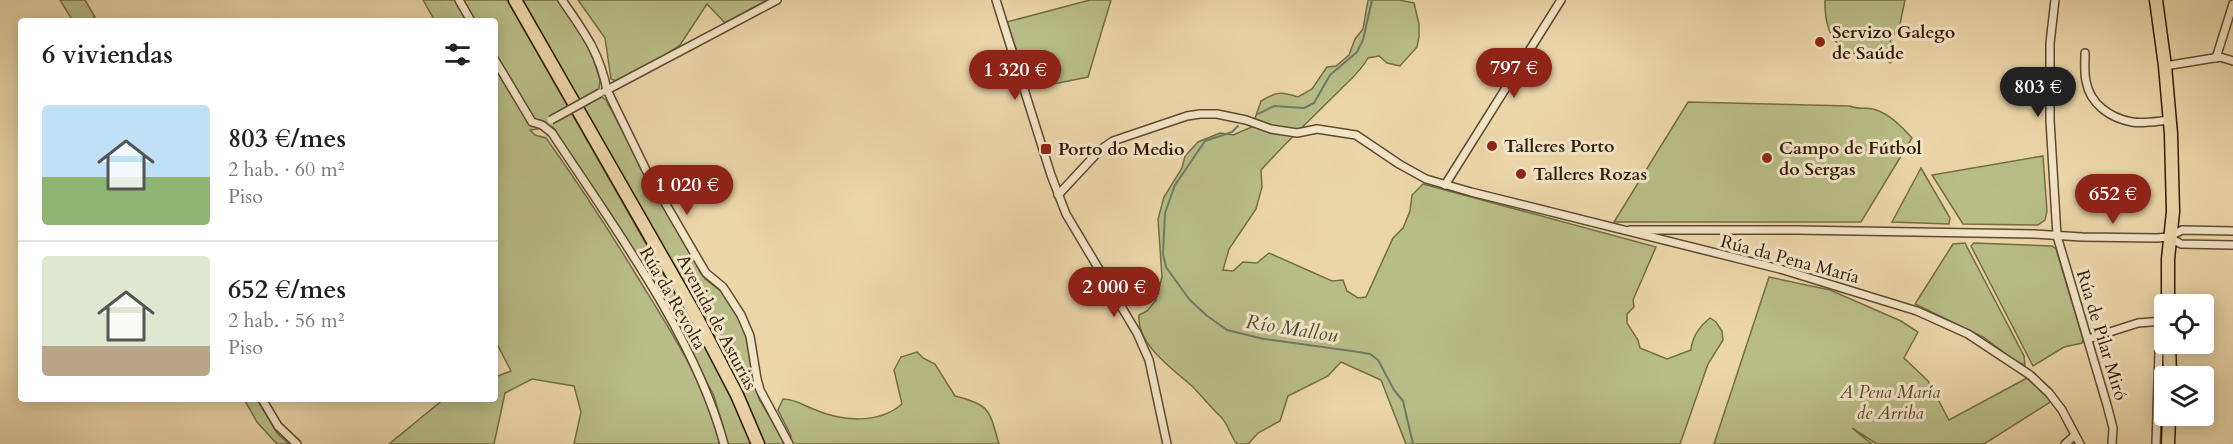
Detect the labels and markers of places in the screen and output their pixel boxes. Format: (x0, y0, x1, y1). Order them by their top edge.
place label: Servizo Galego de Saúde (1832, 20, 1955, 66)
marker: Servizo Galego de Saúde (1813, 35, 1827, 49)
pin: 797 € (1472, 48, 1556, 99)
pin: 1 320 € (960, 50, 1070, 101)
pin: 803 € (1996, 67, 2080, 118)
place label: Talleres Porto (1504, 134, 1614, 159)
place label: Campo de Fútbol do Sergas (1779, 136, 1922, 182)
place label: Porto do Medio (1058, 137, 1185, 162)
marker: Talleres Porto (1485, 139, 1499, 153)
marker: Porto do Medio (1039, 142, 1053, 156)
marker: Campo de Fútbol do Sergas (1760, 151, 1774, 165)
place label: Talleres Rozas (1533, 162, 1647, 187)
pin: 1 020 € (632, 165, 742, 216)
marker: Talleres Rozas (1514, 167, 1528, 181)
pin: 652 € (2071, 174, 2155, 225)
pin: 2 000 € (1059, 267, 1169, 318)

